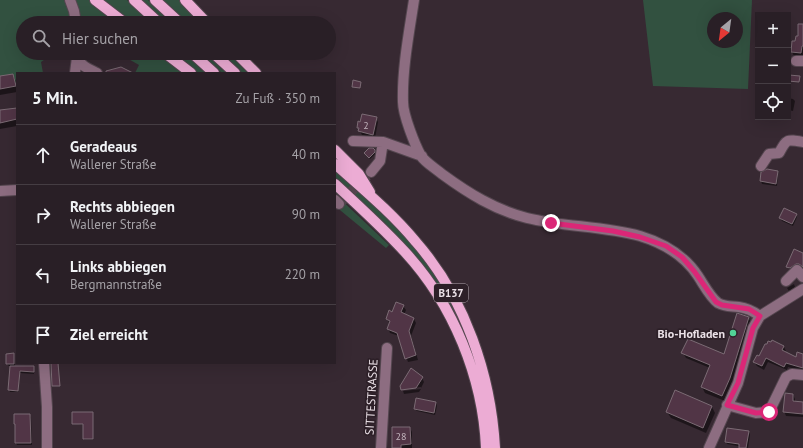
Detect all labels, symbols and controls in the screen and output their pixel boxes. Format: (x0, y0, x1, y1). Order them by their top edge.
north arrow (707, 12, 743, 48)
map controls (755, 12, 791, 120)
button: + (755, 12, 791, 48)
search box (16, 16, 336, 60)
icon: search (30, 27, 52, 49)
text: Hier suchen (62, 29, 138, 48)
button: − (755, 48, 791, 84)
button: locate (755, 84, 791, 120)
text: 5 Min. (32, 87, 78, 109)
text: Zu Fuß · 350 m (236, 90, 320, 107)
house number: 2 (363, 119, 369, 132)
text: Geradeaus (70, 137, 137, 156)
icon: ahead (32, 144, 54, 166)
text: 40 m (292, 146, 320, 163)
text: Wallerer Straße (70, 156, 156, 173)
text: Rechts abbiegen (70, 197, 175, 216)
icon: right (32, 204, 54, 226)
text: 90 m (292, 206, 320, 223)
route end (542, 214, 560, 232)
text: Wallerer Straße (70, 216, 156, 233)
text: Links abbiegen (70, 257, 166, 276)
icon: left (32, 264, 54, 286)
text: 220 m (285, 266, 320, 283)
text: Bergmannstraße (70, 276, 162, 293)
road number: B137 (434, 284, 468, 302)
icon: arrive (32, 324, 54, 346)
text: Ziel erreicht (70, 325, 148, 344)
place label: Bio-Hofladen (657, 326, 725, 341)
marker: Bio-Hofladen (728, 328, 738, 338)
street label: SITTESTRASSE (362, 359, 380, 435)
route start (760, 403, 778, 421)
house number: 28 (396, 430, 406, 443)

